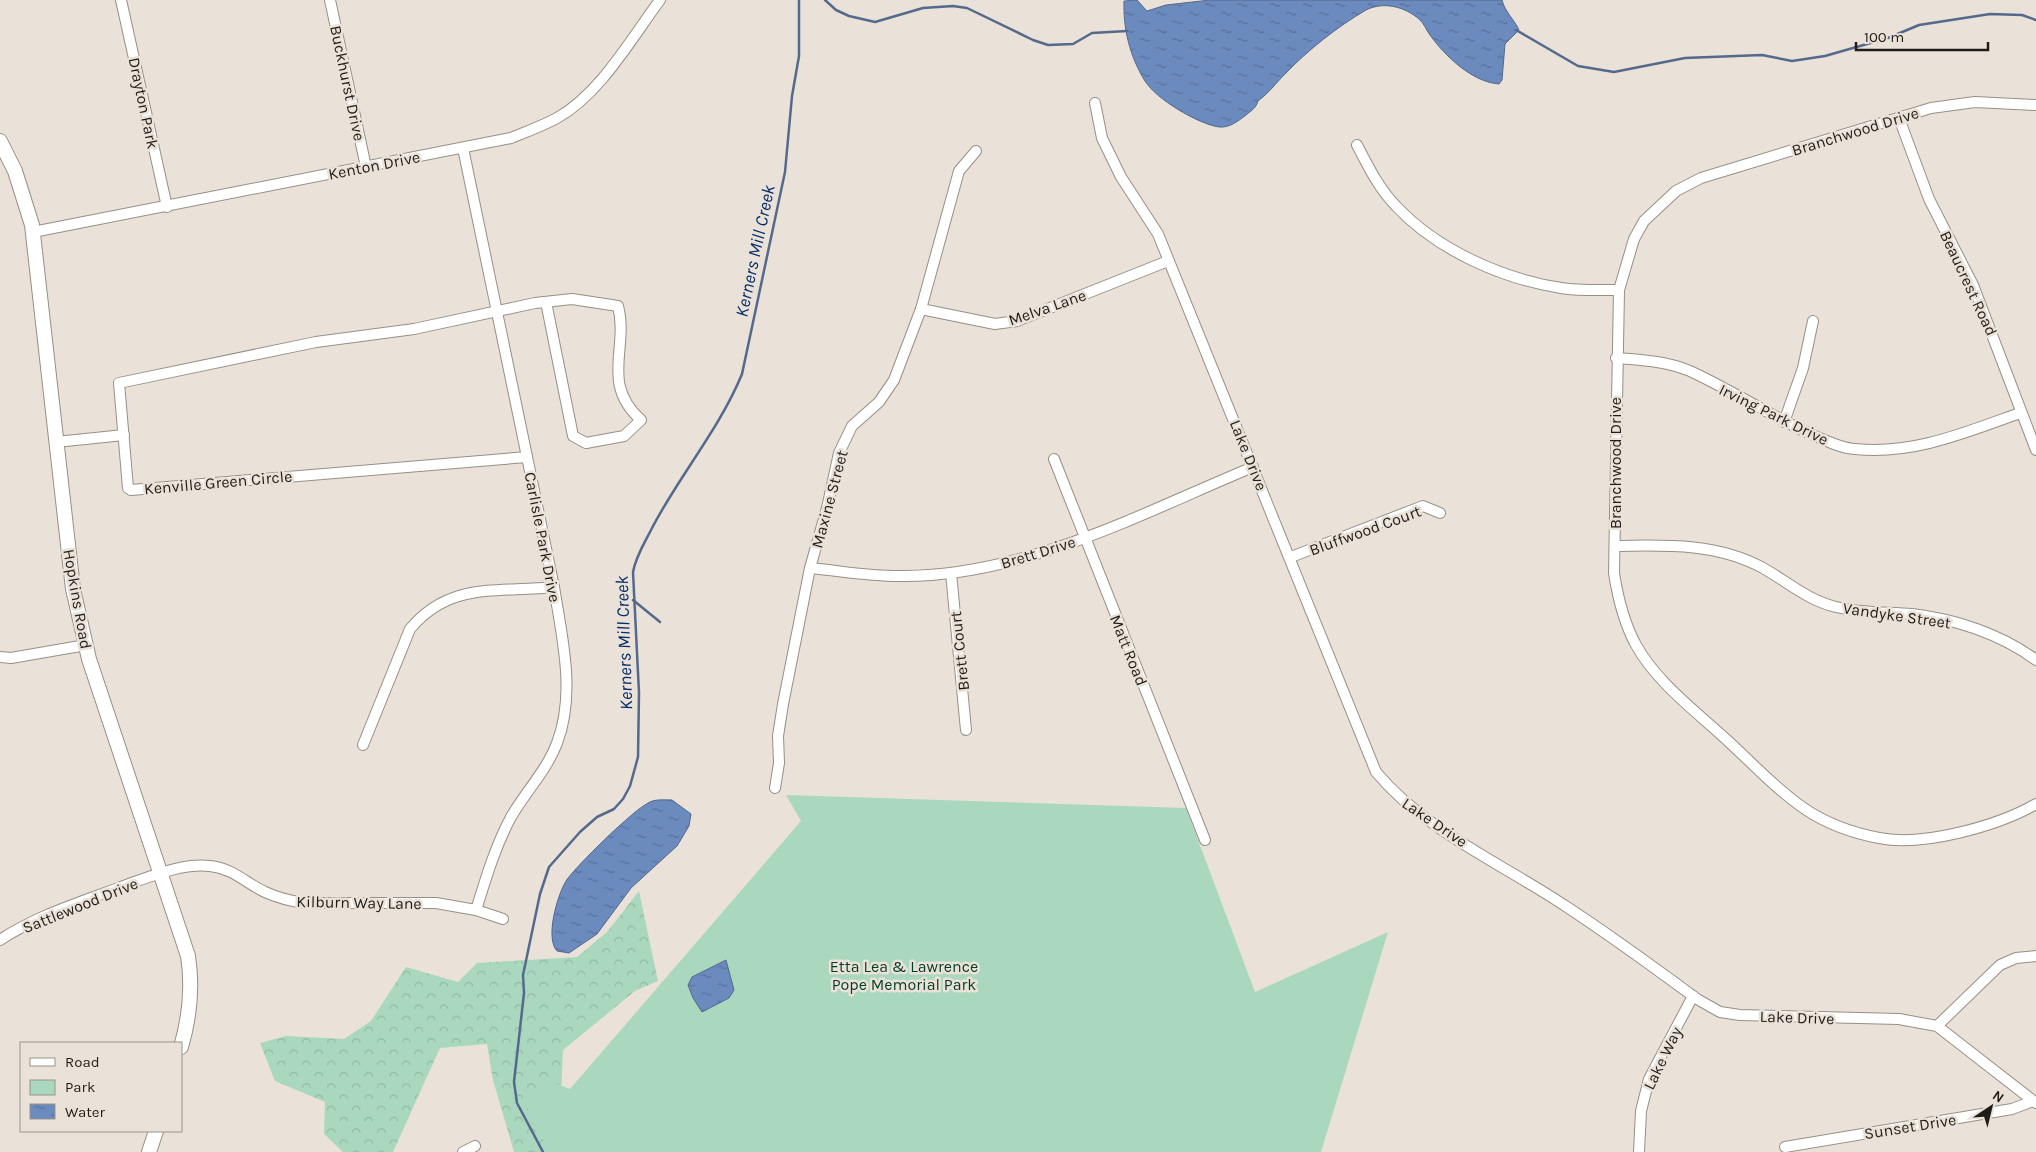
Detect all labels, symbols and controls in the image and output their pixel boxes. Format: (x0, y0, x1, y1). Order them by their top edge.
scale bar (1856, 20, 1988, 52)
street label: Buckhurst Drive (326, 24, 369, 143)
text: 100 m (1864, 28, 1904, 46)
street label: Drayton Park (125, 56, 163, 151)
street label: Branchwood Drive (1789, 103, 1921, 160)
street label: Kenton Drive (327, 147, 422, 184)
water label: Kerners Mill Creek (730, 182, 780, 319)
street label: Beaucrest Road (1936, 228, 2001, 339)
street label: Melva Lane (1006, 285, 1089, 330)
street label: Irving Park Drive (1716, 380, 1832, 449)
street label: Branchwood Drive (1606, 397, 1625, 529)
street label: Lake Drive (1226, 417, 1271, 493)
street label: Maxine Street (807, 448, 852, 550)
street label: Kenville Green Circle (143, 467, 293, 498)
street label: Carlisle Park Drive (521, 470, 564, 604)
street label: Bluffwood Court (1307, 501, 1424, 559)
street label: Brett Drive (998, 532, 1078, 573)
street label: Hopkins Road (59, 548, 96, 651)
water label: Kerners Mill Creek (611, 575, 637, 711)
street label: Vandyke Street (1842, 599, 1952, 632)
street label: Brett Court (946, 610, 973, 692)
street label: Matt Road (1106, 612, 1151, 689)
street label: Lake Drive (1398, 794, 1471, 851)
street label: Sattlewood Drive (20, 874, 141, 937)
street label: Kilburn Way Lane (296, 892, 422, 913)
park label: Etta Lea & Lawrence Pope Memorial Park (830, 957, 978, 994)
street label: Lake Drive (1759, 1007, 1835, 1028)
street label: Lake Way (1639, 1023, 1686, 1093)
legend (20, 1042, 182, 1132)
text: Road (65, 1053, 100, 1071)
text: Park (65, 1078, 95, 1096)
north arrow (1966, 1082, 2016, 1132)
text: N (1989, 1087, 2007, 1107)
text: Water (65, 1103, 106, 1121)
street label: Sunset Drive (1863, 1110, 1957, 1143)

